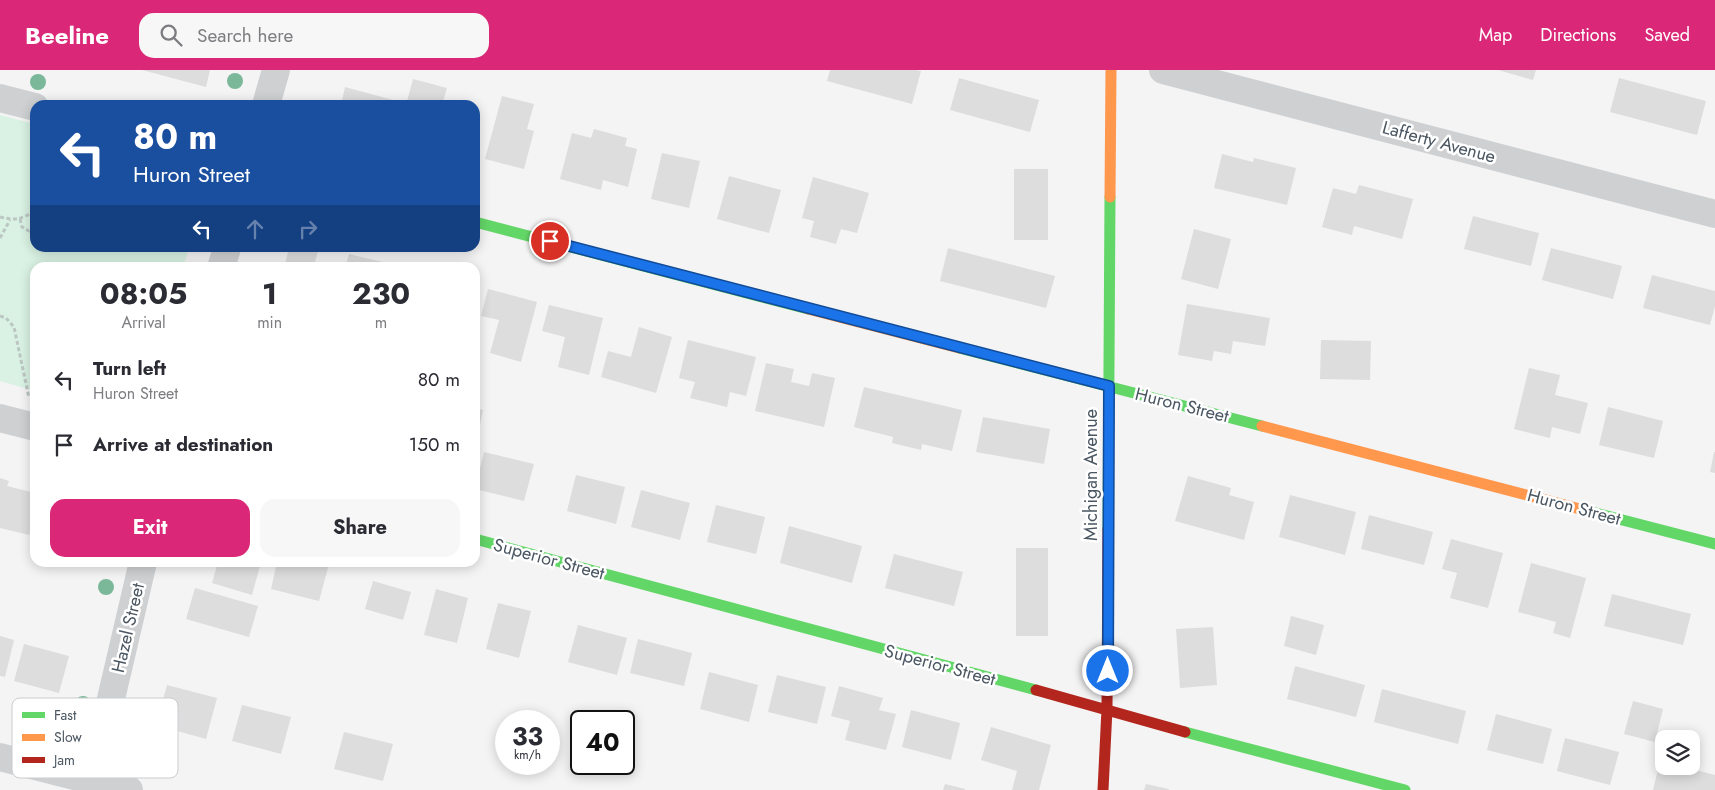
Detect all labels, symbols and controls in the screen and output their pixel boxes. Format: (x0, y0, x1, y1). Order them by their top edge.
search box (139, 13, 489, 58)
text: Beeline (25, 18, 109, 53)
icon: search (157, 21, 185, 49)
text: Search here (197, 22, 293, 49)
text: Map (1479, 22, 1512, 48)
text: Directions (1540, 22, 1616, 48)
text: Saved (1644, 22, 1690, 48)
text: 80 m (133, 112, 217, 162)
street label: Lafferty Avenue (1380, 114, 1498, 170)
icon: left (50, 120, 115, 185)
text: Huron Street (133, 158, 250, 190)
icon: left (188, 215, 216, 243)
icon: ahead (241, 215, 269, 243)
icon: right (294, 215, 322, 243)
pin (529, 220, 571, 262)
icon: arrive (536, 227, 564, 255)
text: 08:05 (100, 272, 187, 315)
text: 1 (262, 272, 277, 315)
text: 230 (352, 272, 410, 315)
text: Arrival (122, 311, 166, 334)
text: min (257, 311, 282, 334)
text: m (375, 311, 387, 334)
text: Turn left (93, 355, 166, 382)
icon: left (50, 366, 78, 394)
text: 80 m (418, 366, 460, 393)
street label: Huron Street (1132, 381, 1232, 429)
text: Huron Street (93, 382, 178, 405)
street label: Michigan Avenue (1078, 409, 1104, 541)
icon: arrive (50, 431, 78, 459)
text: Arrive at destination (93, 431, 273, 458)
text: 150 m (409, 431, 460, 458)
street label: Huron Street (1524, 482, 1624, 532)
button: Exit (50, 499, 250, 557)
button: Share (260, 499, 460, 557)
street label: Superior Street (491, 532, 608, 586)
street label: Hazel Street (105, 580, 151, 675)
street label: Superior Street (882, 638, 999, 692)
position arrow (1081, 644, 1133, 696)
legend (12, 698, 178, 778)
text: Fast (54, 705, 77, 725)
speed limit sign: 40 (570, 710, 635, 775)
text: 33 (512, 718, 543, 754)
text: Slow (54, 727, 82, 747)
map controls (1655, 730, 1700, 775)
button: layers (1655, 730, 1700, 775)
text: km/h (514, 746, 541, 764)
text: Jam (52, 750, 75, 770)

